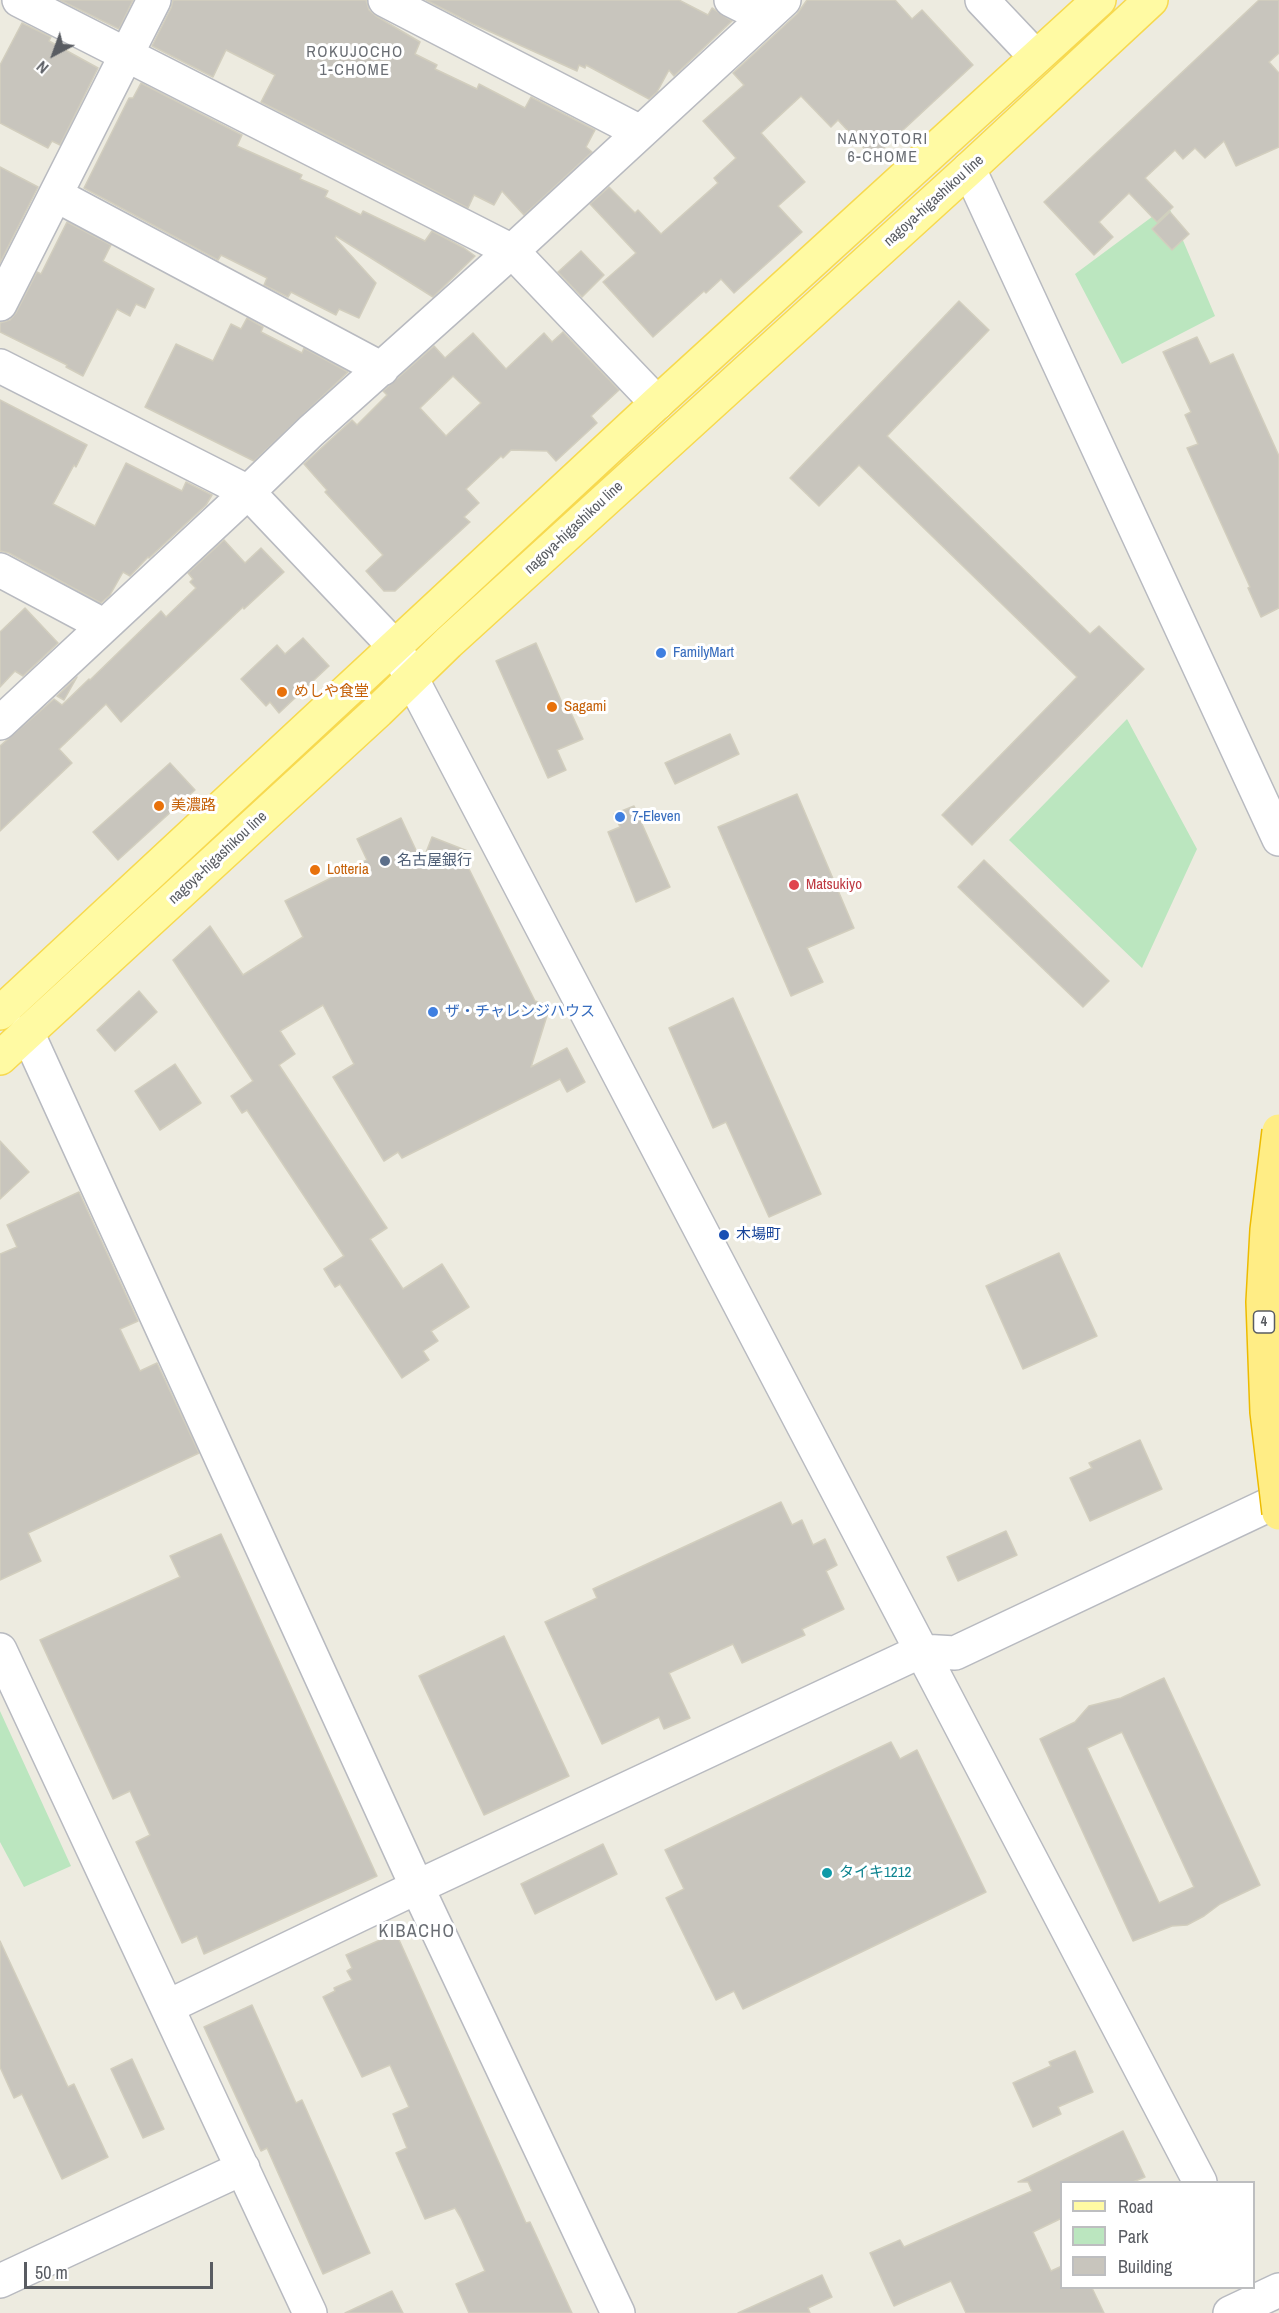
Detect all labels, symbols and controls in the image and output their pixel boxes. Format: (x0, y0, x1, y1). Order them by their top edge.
north arrow (24, 24, 84, 84)
district label: ROKUJOCHO 1-CHOME (306, 43, 404, 81)
text: N (31, 56, 53, 79)
district label: NANYOTORI 6-CHOME (837, 130, 929, 168)
street label: nagoya-higashikou line (880, 152, 988, 250)
street label: nagoya-higashikou line (521, 478, 627, 578)
place label: FamilyMart (673, 644, 734, 662)
marker: FamilyMart (654, 646, 668, 660)
place label: めしや食堂 (294, 683, 369, 701)
marker: めしや食堂 (275, 685, 289, 699)
place label: Sagami (564, 698, 606, 716)
marker: Sagami (545, 700, 559, 714)
place label: 美濃路 (171, 797, 216, 815)
marker: 美濃路 (152, 799, 166, 813)
street label: nagoya-higashikou line (165, 808, 271, 908)
place label: 7-Eleven (632, 808, 681, 826)
marker: 7-Eleven (613, 810, 627, 824)
place label: 名古屋銀行 (397, 852, 472, 870)
marker: 名古屋銀行 (378, 854, 392, 868)
place label: Lotteria (327, 861, 369, 879)
marker: Lotteria (308, 863, 322, 877)
place label: Matsukiyo (806, 876, 862, 894)
marker: Matsukiyo (787, 878, 801, 892)
place label: ザ・チャレンジハウス (445, 1003, 595, 1021)
marker: ザ・チャレンジハウス (426, 1005, 440, 1019)
place label: 木場町 (736, 1226, 781, 1244)
marker: 木場町 (717, 1228, 731, 1242)
road number: 4 (1254, 1311, 1274, 1333)
place label: タイキ1212 (839, 1864, 911, 1882)
marker: タイキ1212 (820, 1866, 834, 1880)
district label: KIBACHO (379, 1921, 455, 1943)
legend (1060, 2181, 1255, 2289)
text: Road (1118, 2194, 1153, 2219)
text: Park (1118, 2224, 1148, 2249)
scale bar (27, 2250, 216, 2288)
text: Building (1118, 2254, 1172, 2279)
text: 50 m (35, 2260, 68, 2285)

